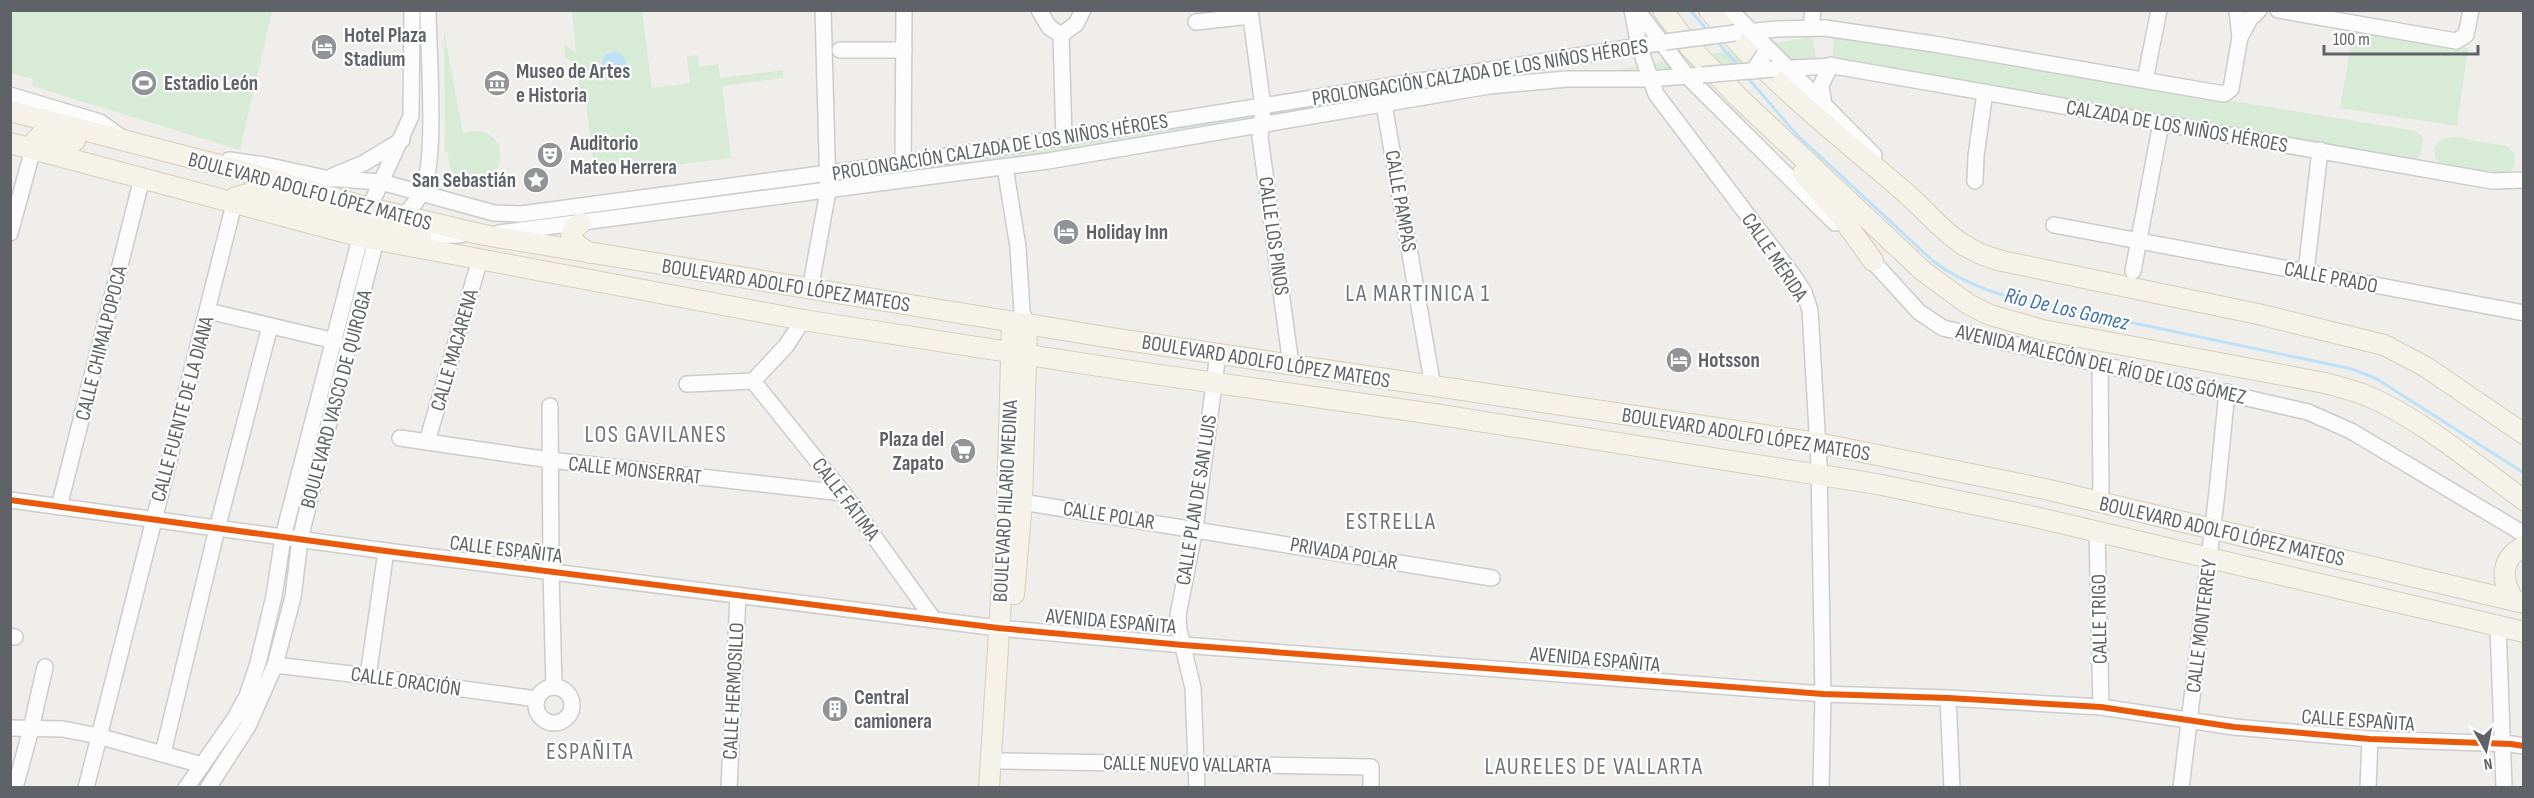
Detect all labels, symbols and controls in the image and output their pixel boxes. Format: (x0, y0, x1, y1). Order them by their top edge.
scale bar (2324, 18, 2478, 56)
place label: Hotel Plaza Stadium (344, 23, 427, 72)
text: 100 m (2333, 29, 2370, 50)
hotel icon: Hotel Plaza Stadium (309, 32, 339, 62)
street label: PROLONGACIÓN CALZADA DE LOS NIÑOS HÉROES (1310, 34, 1650, 111)
place label: Museo de Artes e Historia (516, 59, 630, 108)
sports icon: Estadio León (129, 68, 159, 98)
museum icon: Museo de Artes e Historia (482, 68, 512, 98)
place label: Estadio León (164, 71, 258, 96)
street label: CALZADA DE LOS NIÑOS HÉROES (2064, 95, 2290, 158)
street label: PROLONGACIÓN CALZADA DE LOS NIÑOS HÉROES (830, 109, 1170, 186)
place label: Auditorio Mateo Herrera (569, 131, 677, 180)
theatre icon: Auditorio Mateo Herrera (535, 140, 565, 170)
street label: BOULEVARD ADOLFO LÓPEZ MATEOS (185, 147, 434, 236)
street label: CALLE PAMPAS (1379, 148, 1422, 254)
place icon: San Sebastián (521, 165, 551, 195)
place label: San Sebastián (412, 168, 516, 193)
street label: CALLE LOS PINOS (1253, 175, 1294, 297)
street label: CALLE MÉRIDA (1736, 208, 1814, 307)
hotel icon: Holiday Inn (1051, 217, 1081, 247)
place label: Holiday Inn (1086, 220, 1168, 245)
street label: BOULEVARD ADOLFO LÓPEZ MATEOS (660, 254, 912, 317)
street label: CALLE PRADO (2282, 256, 2380, 299)
street label: CALLE CHIMALPOPOCA (70, 262, 133, 423)
district label: LA MARTINICA 1 (1345, 279, 1491, 308)
water label: Rio De Los Gomez (2002, 282, 2133, 337)
street label: BOULEVARD VASCO DE QUIROGA (295, 286, 378, 511)
street label: CALLE MACARENA (425, 286, 484, 414)
street label: CALLE FUENTE DE LA DIANA (146, 313, 220, 505)
street label: AVENIDA MALECÓN DEL RÍO DE LOS GÓMEZ (1953, 319, 2248, 410)
street label: BOULEVARD ADOLFO LÓPEZ MATEOS (1140, 330, 1392, 393)
hotel icon: Hotsson (1664, 345, 1694, 375)
place label: Hotsson (1698, 348, 1760, 373)
street label: BOULEVARD HILARIO MEDINA (988, 398, 1023, 603)
street label: BOULEVARD ADOLFO LÓPEZ MATEOS (1620, 403, 1872, 466)
street label: CALLE PLAN DE SAN LUIS (1171, 413, 1222, 587)
district label: LOS GAVILANES (585, 420, 727, 449)
place label: Plaza del Zapato (879, 427, 944, 476)
supermarket icon: Plaza del Zapato (948, 436, 978, 466)
street label: CALLE MONSERRAT (567, 451, 703, 490)
street label: CALLE FÁTIMA (806, 453, 885, 546)
street label: BOULEVARD ADOLFO LÓPEZ MATEOS (2097, 491, 2347, 572)
street label: CALLE POLAR (1061, 496, 1157, 535)
district label: ESTRELLA (1346, 507, 1436, 536)
street label: CALLE ESPAÑITA (448, 530, 565, 569)
street label: PRIVADA POLAR (1288, 532, 1400, 575)
street label: CALLE MONTERREY (2181, 558, 2222, 694)
street label: CALLE TRIGO (2086, 574, 2113, 664)
street label: AVENIDA ESPAÑITA (1044, 603, 1178, 640)
street label: CALLE HERMOSILLO (717, 622, 750, 760)
street label: AVENIDA ESPAÑITA (1528, 641, 1662, 678)
street label: CALLE ORACIÓN (349, 661, 463, 702)
place label: Central camionera (854, 685, 932, 734)
building icon: Central camionera (820, 694, 850, 724)
street label: CALLE ESPAÑITA (2301, 704, 2416, 737)
north arrow (2456, 720, 2516, 780)
district label: ESPAÑITA (546, 737, 634, 766)
street label: CALLE NUEVO VALLARTA (1103, 751, 1272, 778)
district label: LAURELES DE VALLARTA (1485, 752, 1703, 781)
text: N (2482, 753, 2494, 773)

